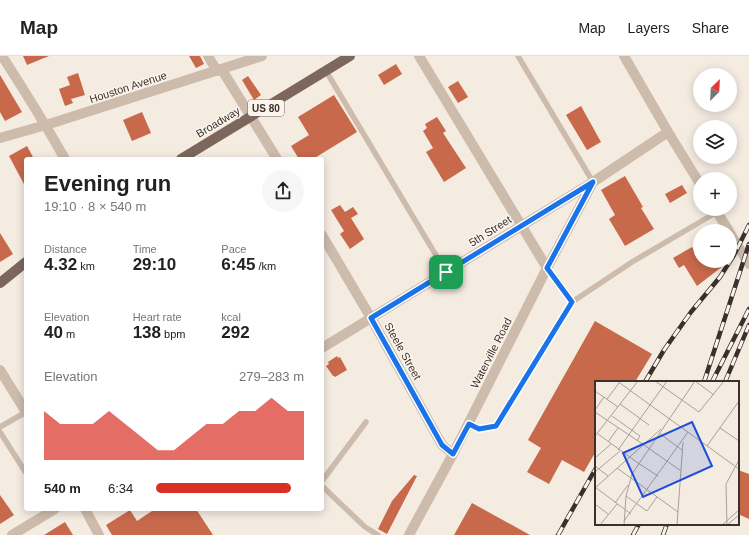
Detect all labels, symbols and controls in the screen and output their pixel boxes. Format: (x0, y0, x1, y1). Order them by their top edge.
text: Map (20, 17, 58, 38)
text: Map (578, 20, 606, 36)
text: Layers (628, 20, 670, 36)
text: Share (692, 20, 729, 36)
north arrow (693, 68, 737, 112)
map controls (693, 68, 737, 268)
street label: Houston Avenue (88, 69, 168, 105)
road number: US 80 (248, 100, 284, 116)
street label: Broadway (194, 104, 242, 140)
button: layers (693, 120, 737, 164)
button: share (262, 170, 304, 212)
text: Evening run (44, 171, 171, 196)
button: + (693, 172, 737, 216)
text: 19:10 · 8 × 540 m (44, 199, 146, 214)
street label: 5th Street (467, 213, 513, 249)
button: − (693, 224, 737, 268)
text: Distance (44, 243, 87, 255)
text: Time (133, 243, 157, 255)
text: Pace (221, 243, 246, 255)
text: 4.32 (44, 255, 77, 274)
text: 29:10 (133, 255, 176, 274)
text: 6:45 (221, 255, 255, 274)
pin (429, 255, 463, 289)
text: km (77, 260, 95, 272)
text: /km (255, 260, 276, 272)
icon: arrive (435, 261, 457, 283)
text: Elevation (44, 311, 89, 323)
text: Heart rate (133, 311, 182, 323)
text: kcal (221, 311, 241, 323)
street label: Waterville Road (468, 316, 514, 390)
street label: Steele Street (382, 320, 424, 382)
text: 40 (44, 323, 63, 342)
text: 138 (133, 323, 161, 342)
text: 292 (221, 323, 250, 342)
text: m (63, 328, 75, 340)
text: bpm (161, 328, 186, 340)
text: Elevation (44, 369, 97, 384)
text: 279–283 m (239, 369, 304, 384)
inset map (595, 381, 739, 525)
text: 540 m (44, 481, 81, 496)
text: 6:34 (108, 481, 133, 496)

